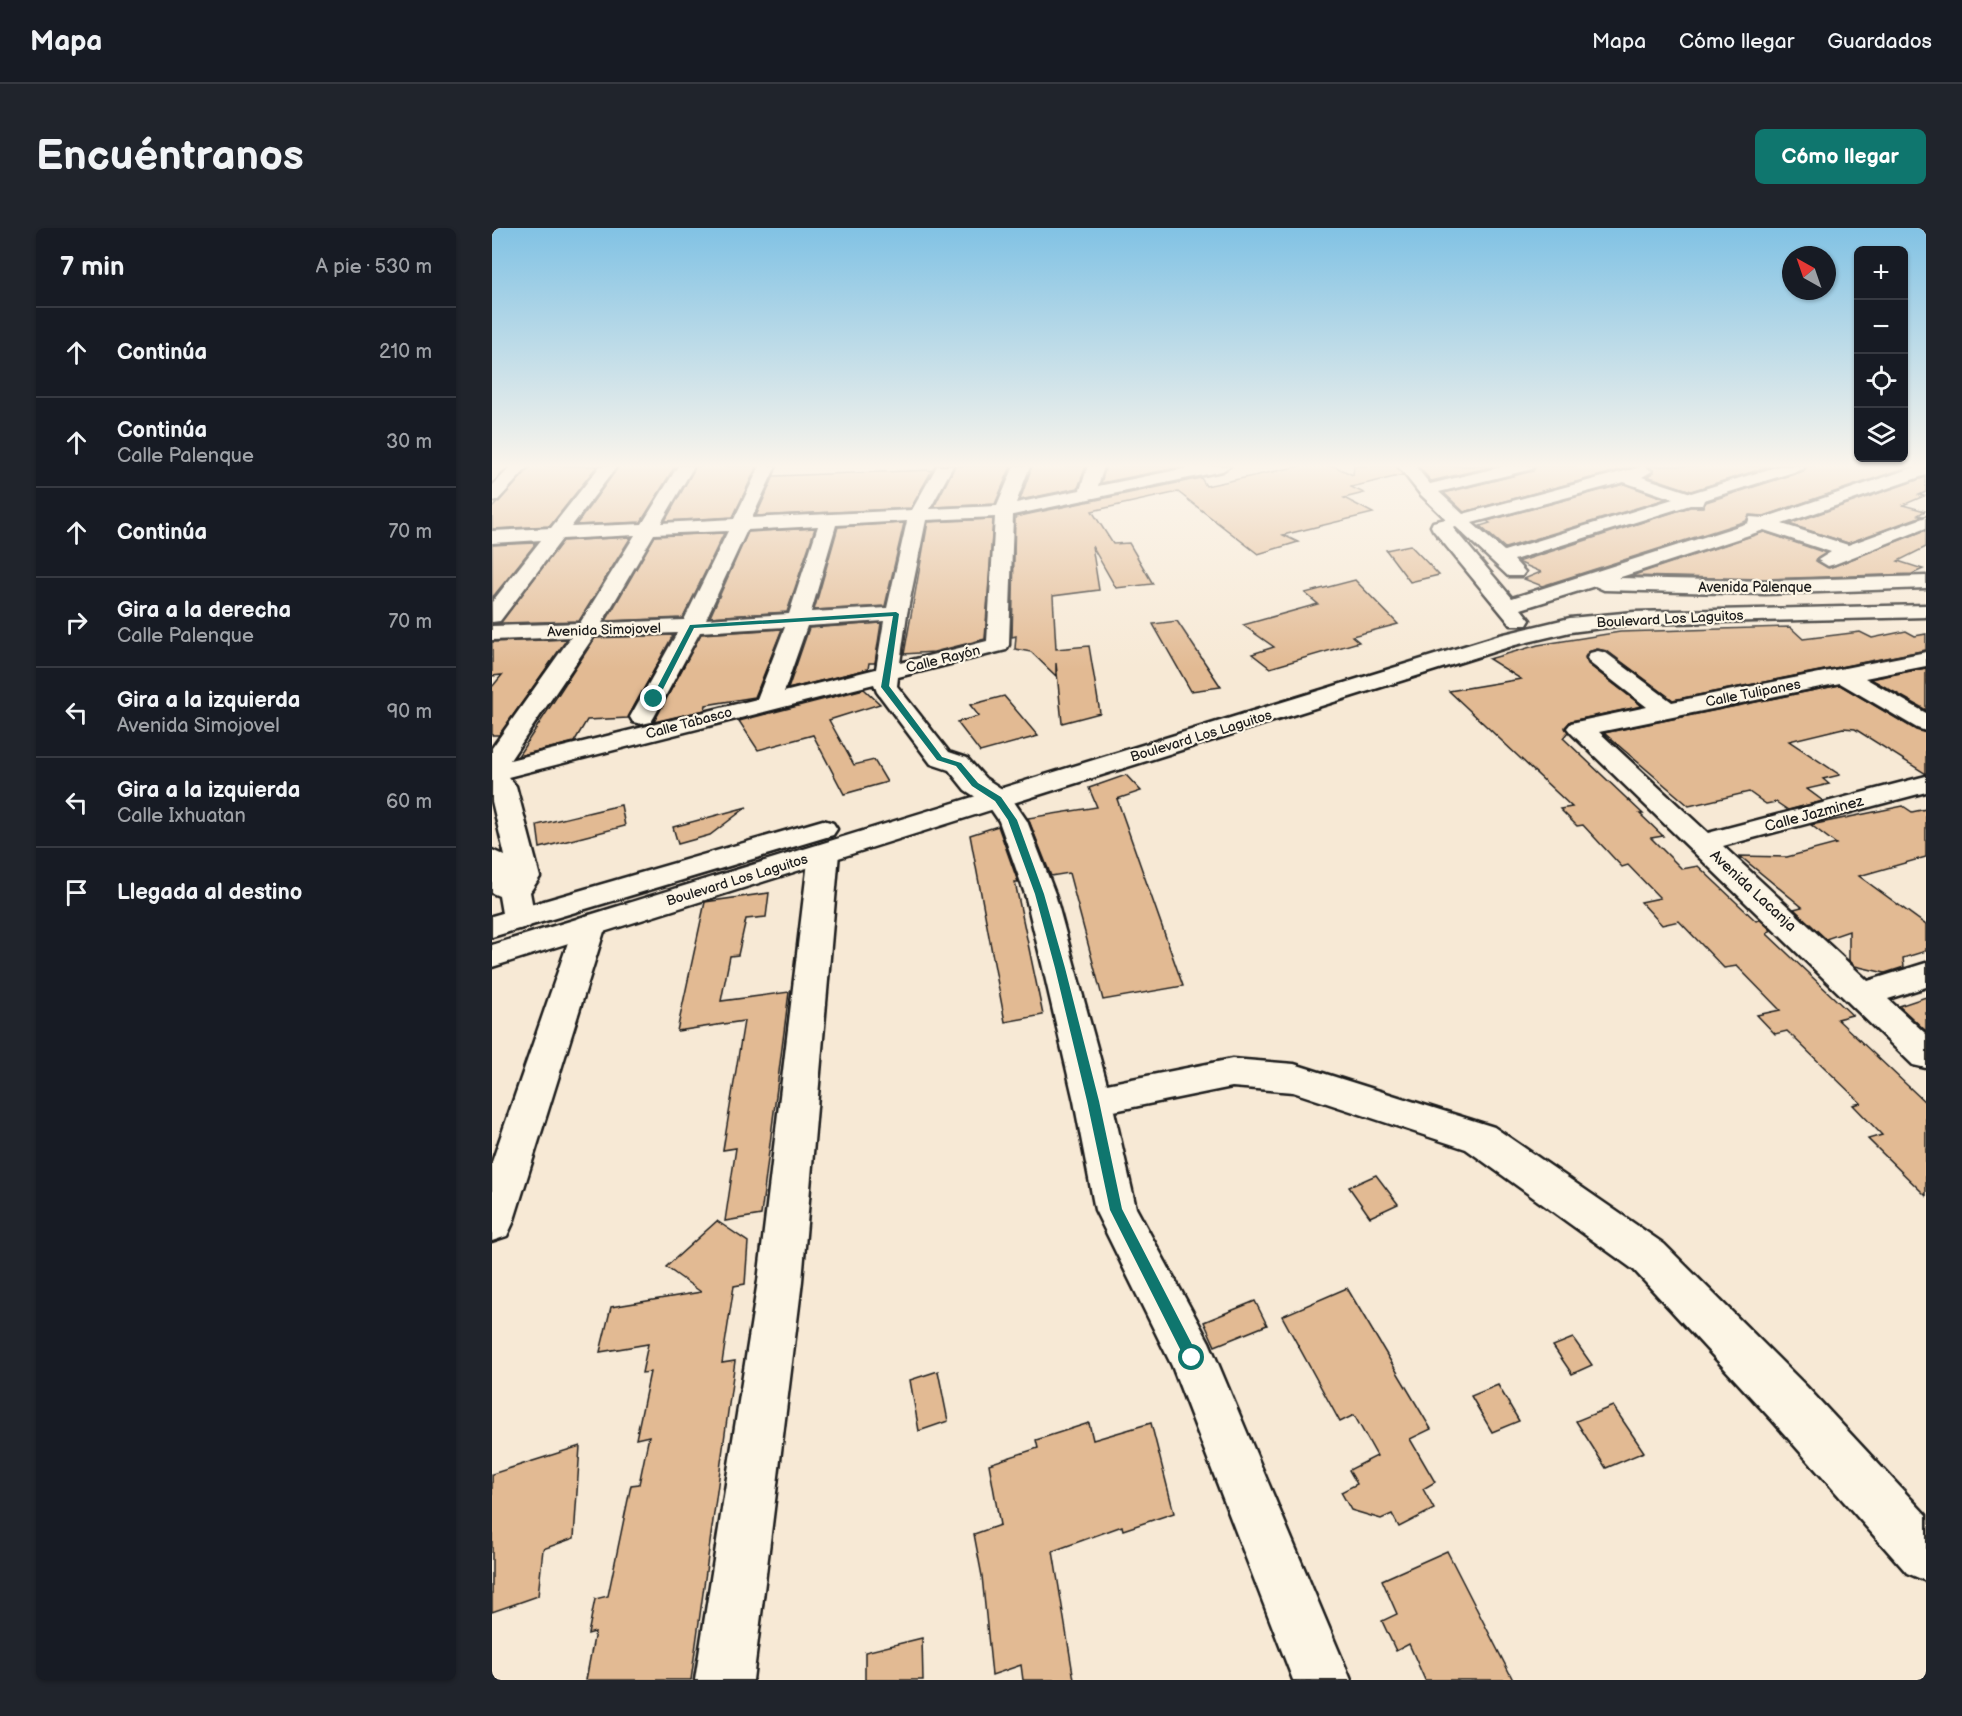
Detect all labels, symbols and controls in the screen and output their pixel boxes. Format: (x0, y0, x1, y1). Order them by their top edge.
text: Mapa (30, 25, 102, 58)
text: Mapa (1592, 29, 1646, 54)
text: Cómo llegar (1679, 29, 1794, 54)
text: Guardados (1827, 29, 1932, 54)
button: Cómo llegar (1755, 129, 1926, 184)
text: Encuéntranos (36, 131, 304, 182)
north arrow (1782, 246, 1836, 300)
map controls (1854, 246, 1908, 462)
button: + (1854, 246, 1908, 300)
text: 7 min (60, 252, 124, 283)
text: A pie · 530 m (316, 255, 432, 279)
button: − (1854, 300, 1908, 354)
icon: ahead (60, 336, 93, 369)
text: Continúa (117, 339, 207, 366)
text: 210 m (379, 340, 432, 364)
button: locate (1854, 354, 1908, 408)
button: layers (1854, 408, 1908, 462)
text: Continúa (117, 417, 207, 444)
icon: ahead (60, 426, 93, 459)
text: 30 m (386, 430, 432, 454)
text: Calle Palenque (117, 444, 254, 468)
icon: ahead (60, 516, 93, 549)
text: Continúa (117, 519, 207, 546)
text: 70 m (388, 520, 432, 544)
street label: Avenida Palenque (1698, 579, 1812, 596)
text: Gira a la derecha (117, 597, 291, 624)
icon: right (60, 606, 93, 639)
street label: Boulevard Los Laguitos (1596, 607, 1744, 631)
text: 70 m (388, 610, 432, 634)
street label: Avenida Simojovel (547, 620, 661, 640)
text: Calle Palenque (117, 624, 254, 648)
street label: Calle Rayón (904, 642, 982, 676)
street label: Calle Tulipanes (1704, 675, 1802, 711)
route end (640, 685, 666, 711)
text: Gira a la izquierda (117, 687, 301, 714)
icon: left (60, 696, 93, 729)
text: 90 m (387, 700, 432, 724)
street label: Calle Tabasco (644, 703, 734, 743)
street label: Boulevard Los Laguitos (1128, 706, 1274, 766)
text: Avenida Simojovel (117, 714, 280, 738)
text: Gira a la izquierda (117, 777, 301, 804)
icon: left (60, 786, 93, 819)
text: 60 m (386, 790, 432, 814)
street label: Calle Jazminez (1763, 791, 1866, 836)
text: Calle Ixhuatan (117, 804, 246, 828)
street label: Avenida Lacanja (1706, 846, 1800, 936)
street label: Boulevard Los Laguitos (664, 850, 810, 910)
icon: arrive (60, 876, 93, 909)
text: Llegada al destino (117, 879, 302, 906)
route start (1178, 1344, 1204, 1370)

